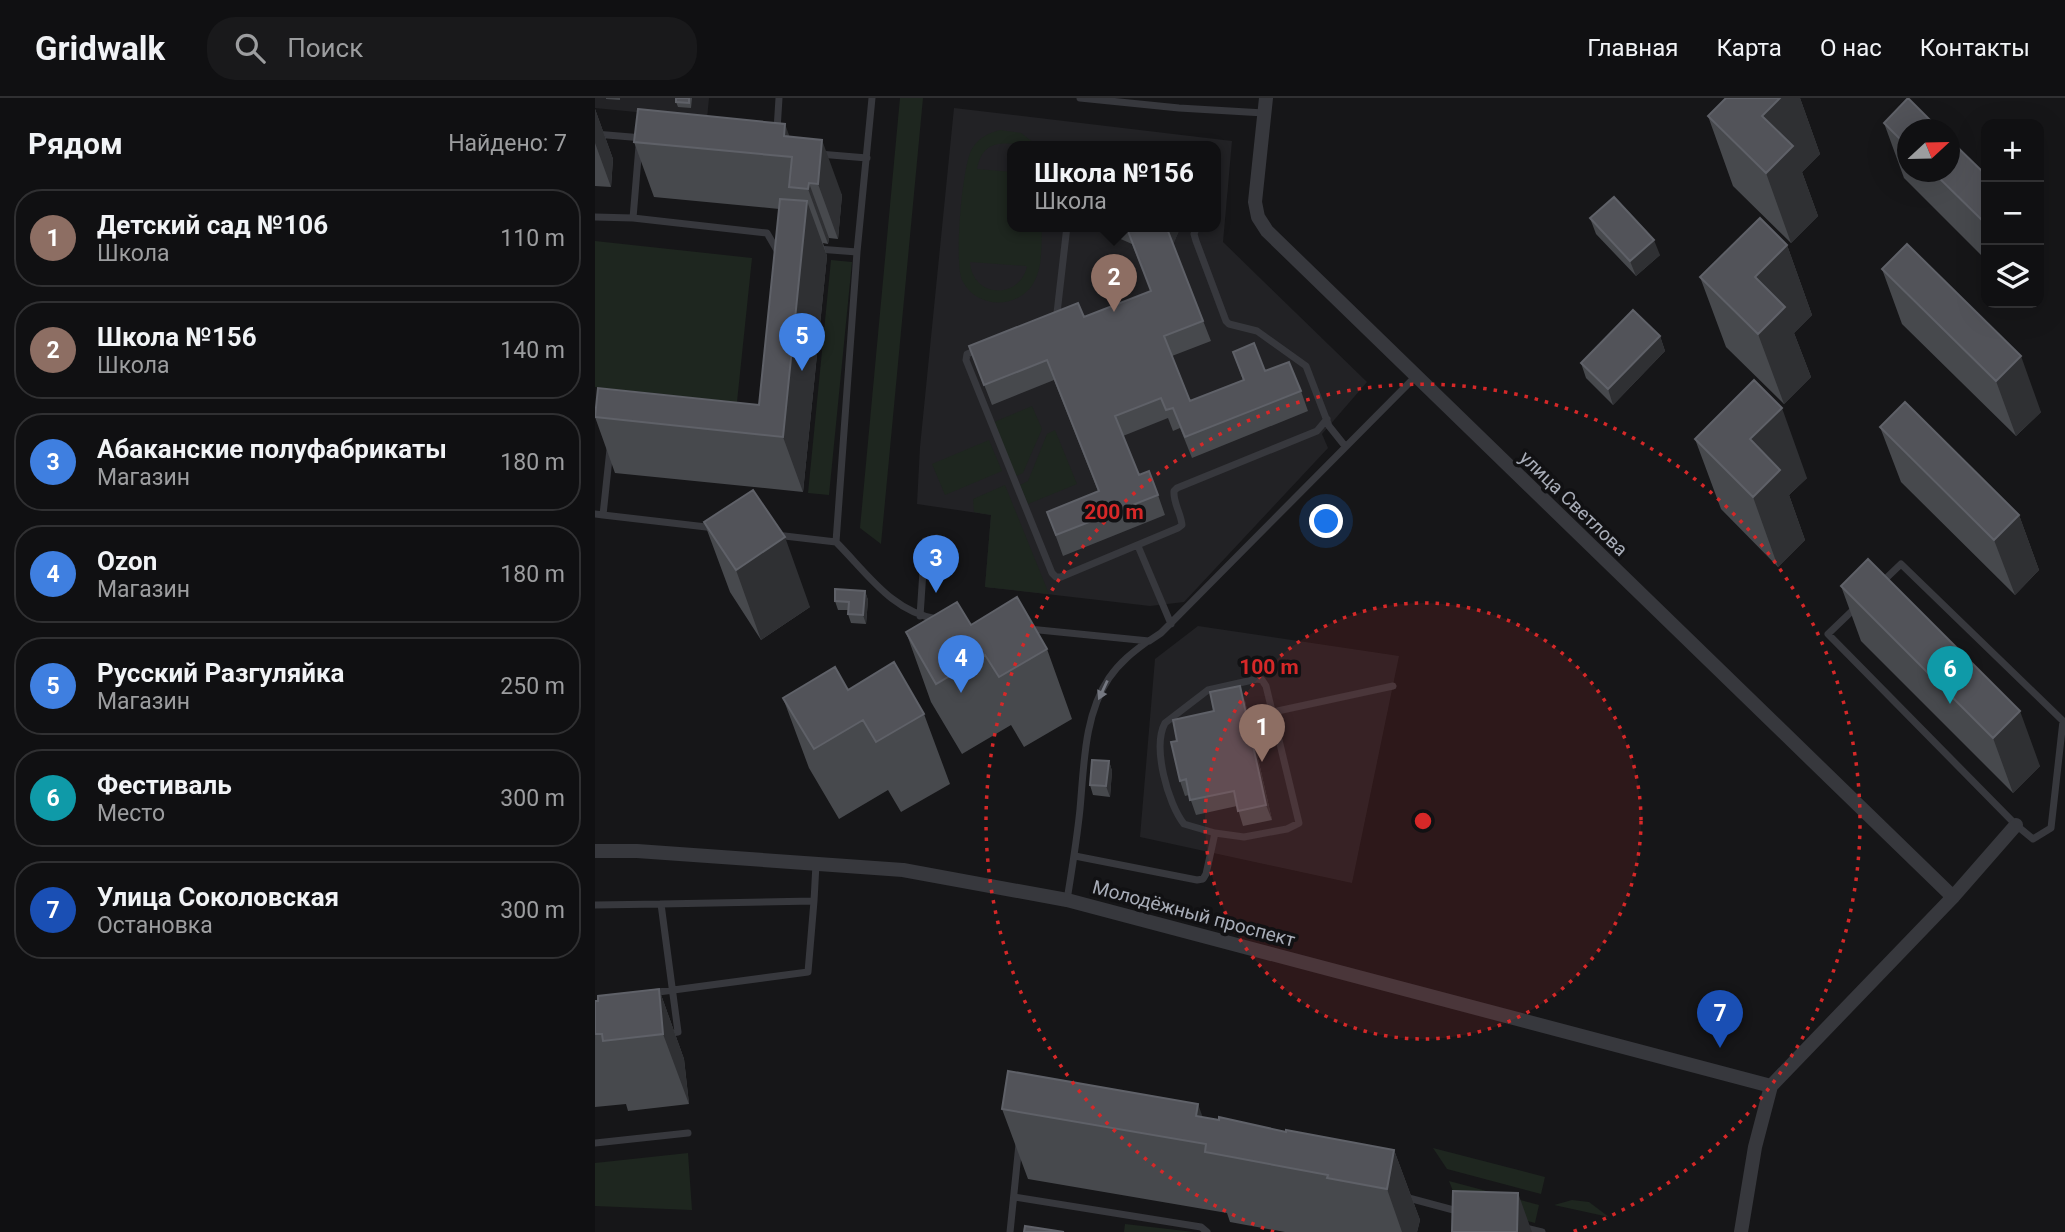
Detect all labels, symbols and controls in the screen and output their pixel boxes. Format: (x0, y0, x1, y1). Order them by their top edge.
search box (207, 17, 697, 80)
text: Gridwalk (35, 29, 165, 68)
icon: search (231, 29, 269, 67)
text: Поиск (287, 33, 363, 63)
text: Главная (1587, 34, 1678, 62)
text: Карта (1716, 34, 1782, 62)
text: О нас (1820, 34, 1882, 62)
text: Контакты (1920, 34, 2030, 62)
north arrow (1897, 119, 1960, 182)
map controls (1981, 119, 2044, 308)
button: + (1981, 119, 2044, 182)
text: Рядом (28, 126, 123, 161)
text: Найдено: 7 (448, 130, 567, 157)
popup (1007, 141, 1221, 232)
text: Школа №156 (1034, 158, 1194, 188)
button: − (1981, 182, 2044, 245)
text: Школа (1034, 188, 1107, 215)
text: Детский сад №106 (97, 210, 328, 240)
text: 1 (46, 225, 60, 252)
text: 110 m (500, 225, 565, 252)
text: Школа (97, 240, 170, 267)
button: layers (1981, 245, 2044, 308)
pin: 2 (1091, 254, 1137, 312)
pin: 5 (779, 313, 825, 371)
text: Школа №156 (97, 322, 257, 352)
text: 2 (46, 337, 60, 364)
text: 140 m (500, 337, 565, 364)
text: Школа (97, 352, 170, 379)
text: Абаканские полуфабрикаты (97, 434, 447, 464)
street label: улица Светлова (1515, 446, 1633, 561)
text: 3 (46, 449, 60, 476)
text: 180 m (500, 449, 565, 476)
text: Магазин (97, 464, 190, 491)
text: 200 m (1084, 500, 1144, 524)
your location (1309, 504, 1343, 538)
pin: 3 (913, 535, 959, 593)
text: Ozon (97, 546, 157, 576)
text: 4 (46, 561, 60, 588)
text: 180 m (500, 561, 565, 588)
text: Магазин (97, 576, 190, 603)
pin: 4 (938, 635, 984, 693)
pin: 6 (1927, 646, 1973, 704)
text: 100 m (1239, 655, 1299, 679)
text: Русский Разгуляйка (97, 658, 344, 688)
text: 5 (46, 673, 60, 700)
text: 250 m (500, 673, 565, 700)
one-way arrow (1097, 680, 1109, 700)
text: Магазин (97, 688, 190, 715)
pin: 1 (1239, 704, 1285, 762)
text: Фестиваль (97, 770, 232, 800)
text: 6 (46, 785, 60, 812)
text: 300 m (500, 785, 565, 812)
text: Место (97, 800, 165, 827)
centre of rings (1411, 809, 1435, 833)
street label: Молодёжный проспект (1090, 875, 1298, 952)
text: Улица Соколовская (97, 882, 339, 912)
text: 7 (46, 897, 60, 924)
text: 300 m (500, 897, 565, 924)
text: Остановка (97, 912, 213, 939)
pin: 7 (1697, 990, 1743, 1048)

